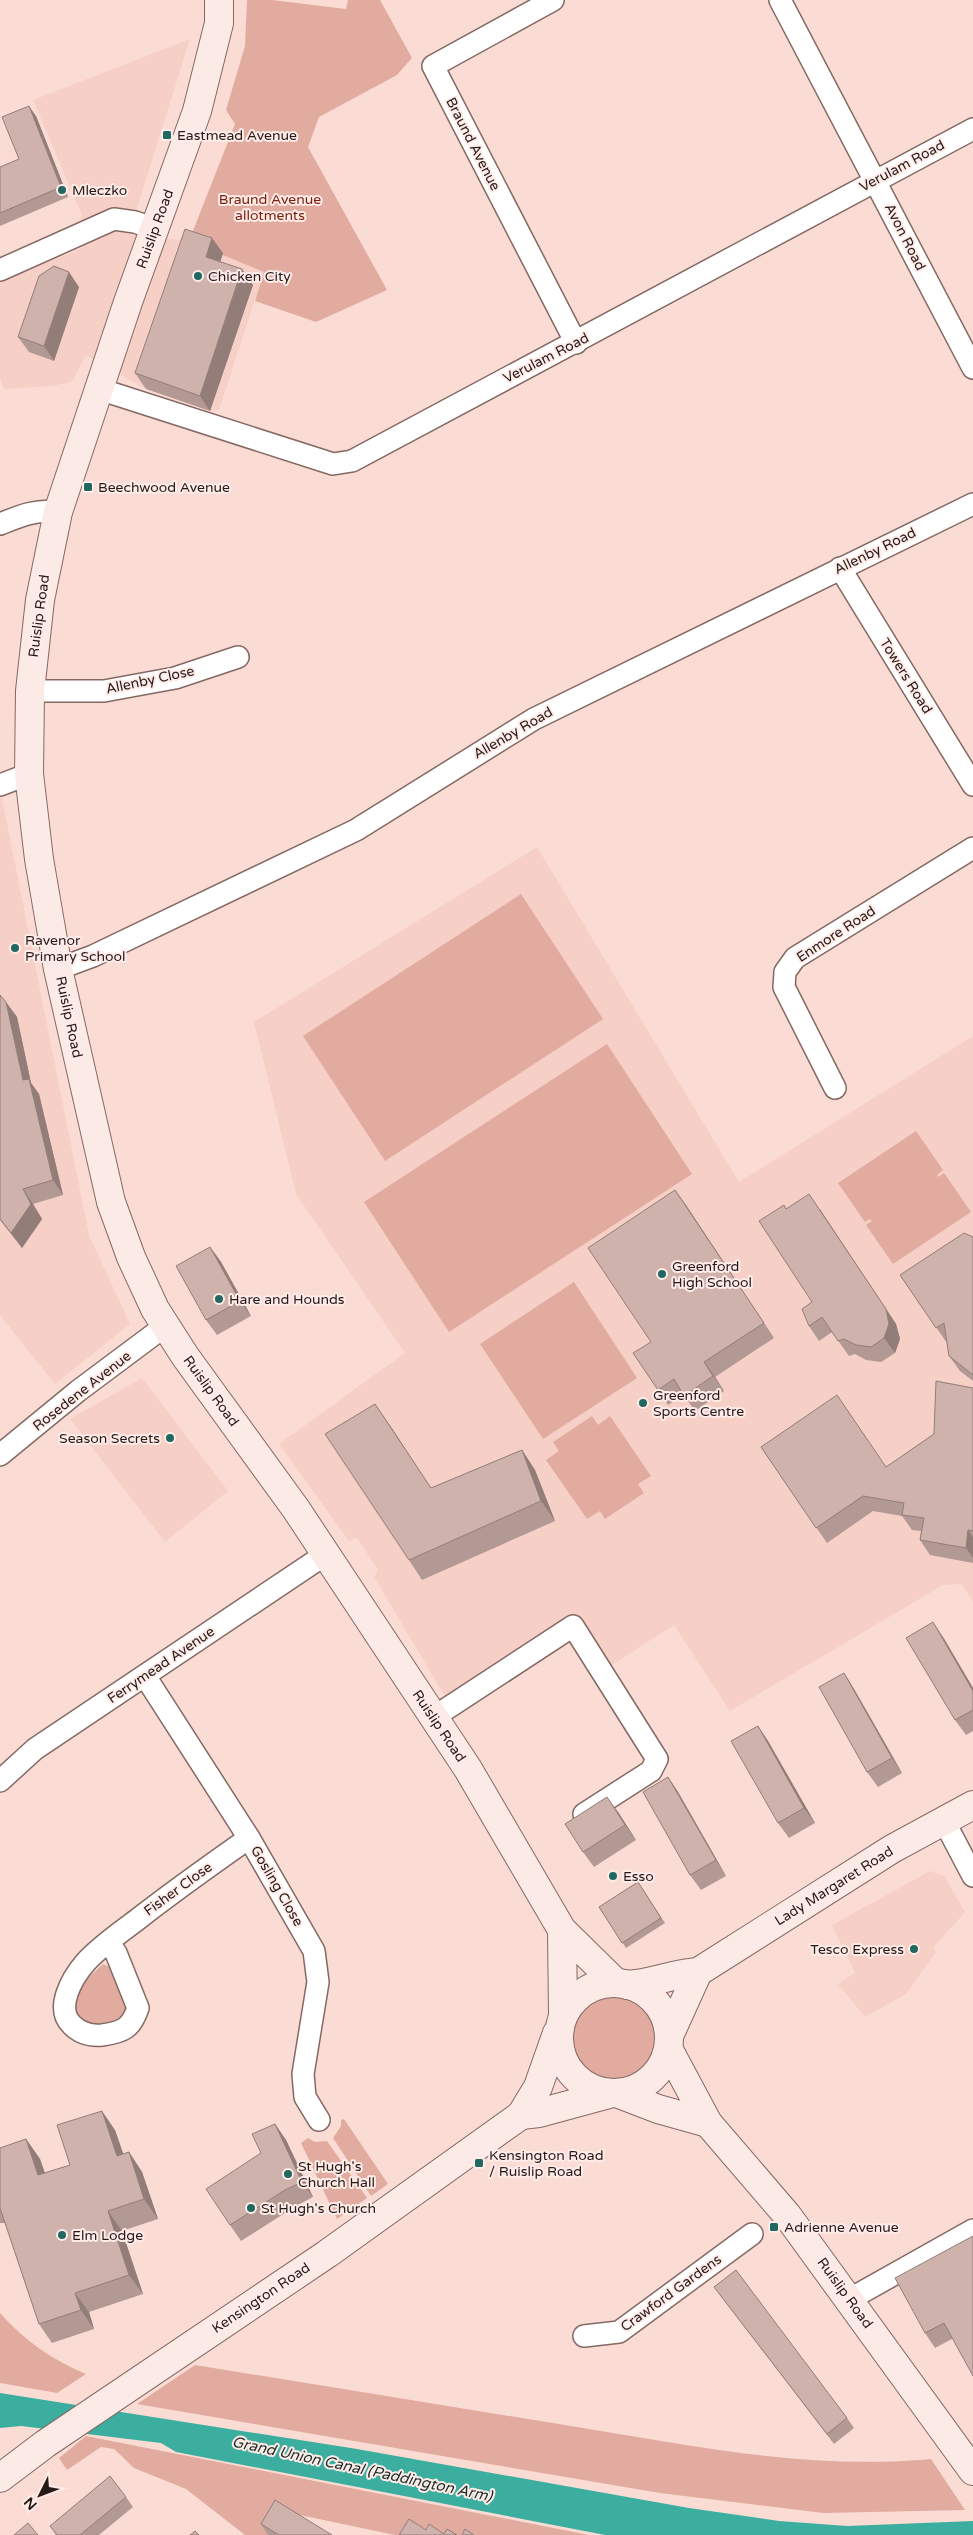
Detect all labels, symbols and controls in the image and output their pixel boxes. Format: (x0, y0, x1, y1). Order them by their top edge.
street label: Braund Avenue (442, 95, 504, 194)
place label: Eastmead Avenue (177, 127, 297, 144)
marker: Eastmead Avenue (161, 129, 173, 141)
street label: Verulam Road (857, 136, 947, 196)
place label: Mleczko (72, 182, 127, 199)
marker: Mleczko (56, 184, 68, 196)
street label: Ruislip Road (133, 187, 177, 271)
park label: Braund Avenue allotments (219, 191, 321, 224)
street label: Avon Road (881, 201, 929, 273)
place label: Chicken City (208, 268, 291, 285)
marker: Chicken City (192, 270, 204, 282)
street label: Verulam Road (500, 329, 592, 387)
place label: Beechwood Avenue (98, 479, 230, 496)
marker: Beechwood Avenue (82, 481, 94, 493)
street label: Allenby Road (831, 524, 919, 578)
street label: Ruislip Road (25, 574, 53, 658)
street label: Towers Road (876, 635, 936, 717)
street label: Allenby Close (104, 662, 196, 698)
street label: Allenby Road (470, 703, 556, 763)
street label: Enmore Road (793, 902, 879, 966)
place label: Ravenor Primary School (25, 932, 126, 965)
marker: Ravenor Primary School (9, 942, 21, 954)
street label: Ruislip Road (52, 974, 86, 1060)
place label: Greenford High School (672, 1258, 752, 1291)
marker: Greenford High School (656, 1268, 668, 1280)
place label: Hare and Hounds (229, 1291, 345, 1308)
marker: Hare and Hounds (213, 1293, 225, 1305)
street label: Rosedene Avenue (29, 1347, 135, 1435)
street label: Ruislip Road (180, 1352, 242, 1430)
place label: Greenford Sports Centre (653, 1387, 744, 1420)
marker: Greenford Sports Centre (637, 1397, 649, 1409)
place label: Season Secrets (59, 1430, 160, 1447)
marker: Season Secrets (164, 1432, 176, 1444)
street label: Ferrymead Avenue (104, 1623, 218, 1707)
street label: Ruislip Road (409, 1687, 469, 1765)
street label: Gosling Close (247, 1843, 307, 1929)
street label: Lady Margaret Road (772, 1843, 896, 1929)
street label: Fisher Close (140, 1858, 216, 1920)
place label: Esso (623, 1868, 654, 1885)
marker: Esso (607, 1870, 619, 1882)
place label: Tesco Express (810, 1941, 904, 1958)
marker: Tesco Express (908, 1943, 920, 1955)
place label: Kensington Road / Ruislip Road (489, 2147, 604, 2180)
marker: Kensington Road / Ruislip Road (473, 2157, 485, 2169)
place label: St Hugh's Church Hall (298, 2158, 375, 2191)
marker: St Hugh's Church Hall (282, 2168, 294, 2180)
place label: St Hugh's Church (261, 2200, 376, 2217)
marker: St Hugh's Church (245, 2202, 257, 2214)
place label: Adrienne Avenue (784, 2219, 899, 2236)
marker: Adrienne Avenue (768, 2221, 780, 2233)
place label: Elm Lodge (72, 2227, 143, 2244)
marker: Elm Lodge (56, 2229, 68, 2241)
street label: Crawford Gardens (617, 2251, 725, 2335)
street label: Ruislip Road (814, 2254, 876, 2332)
street label: Kensington Road (209, 2259, 313, 2337)
water label: Grand Union Canal (Paddington Arm) (230, 2433, 495, 2506)
north arrow (15, 2470, 65, 2520)
text: N (21, 2493, 41, 2513)

